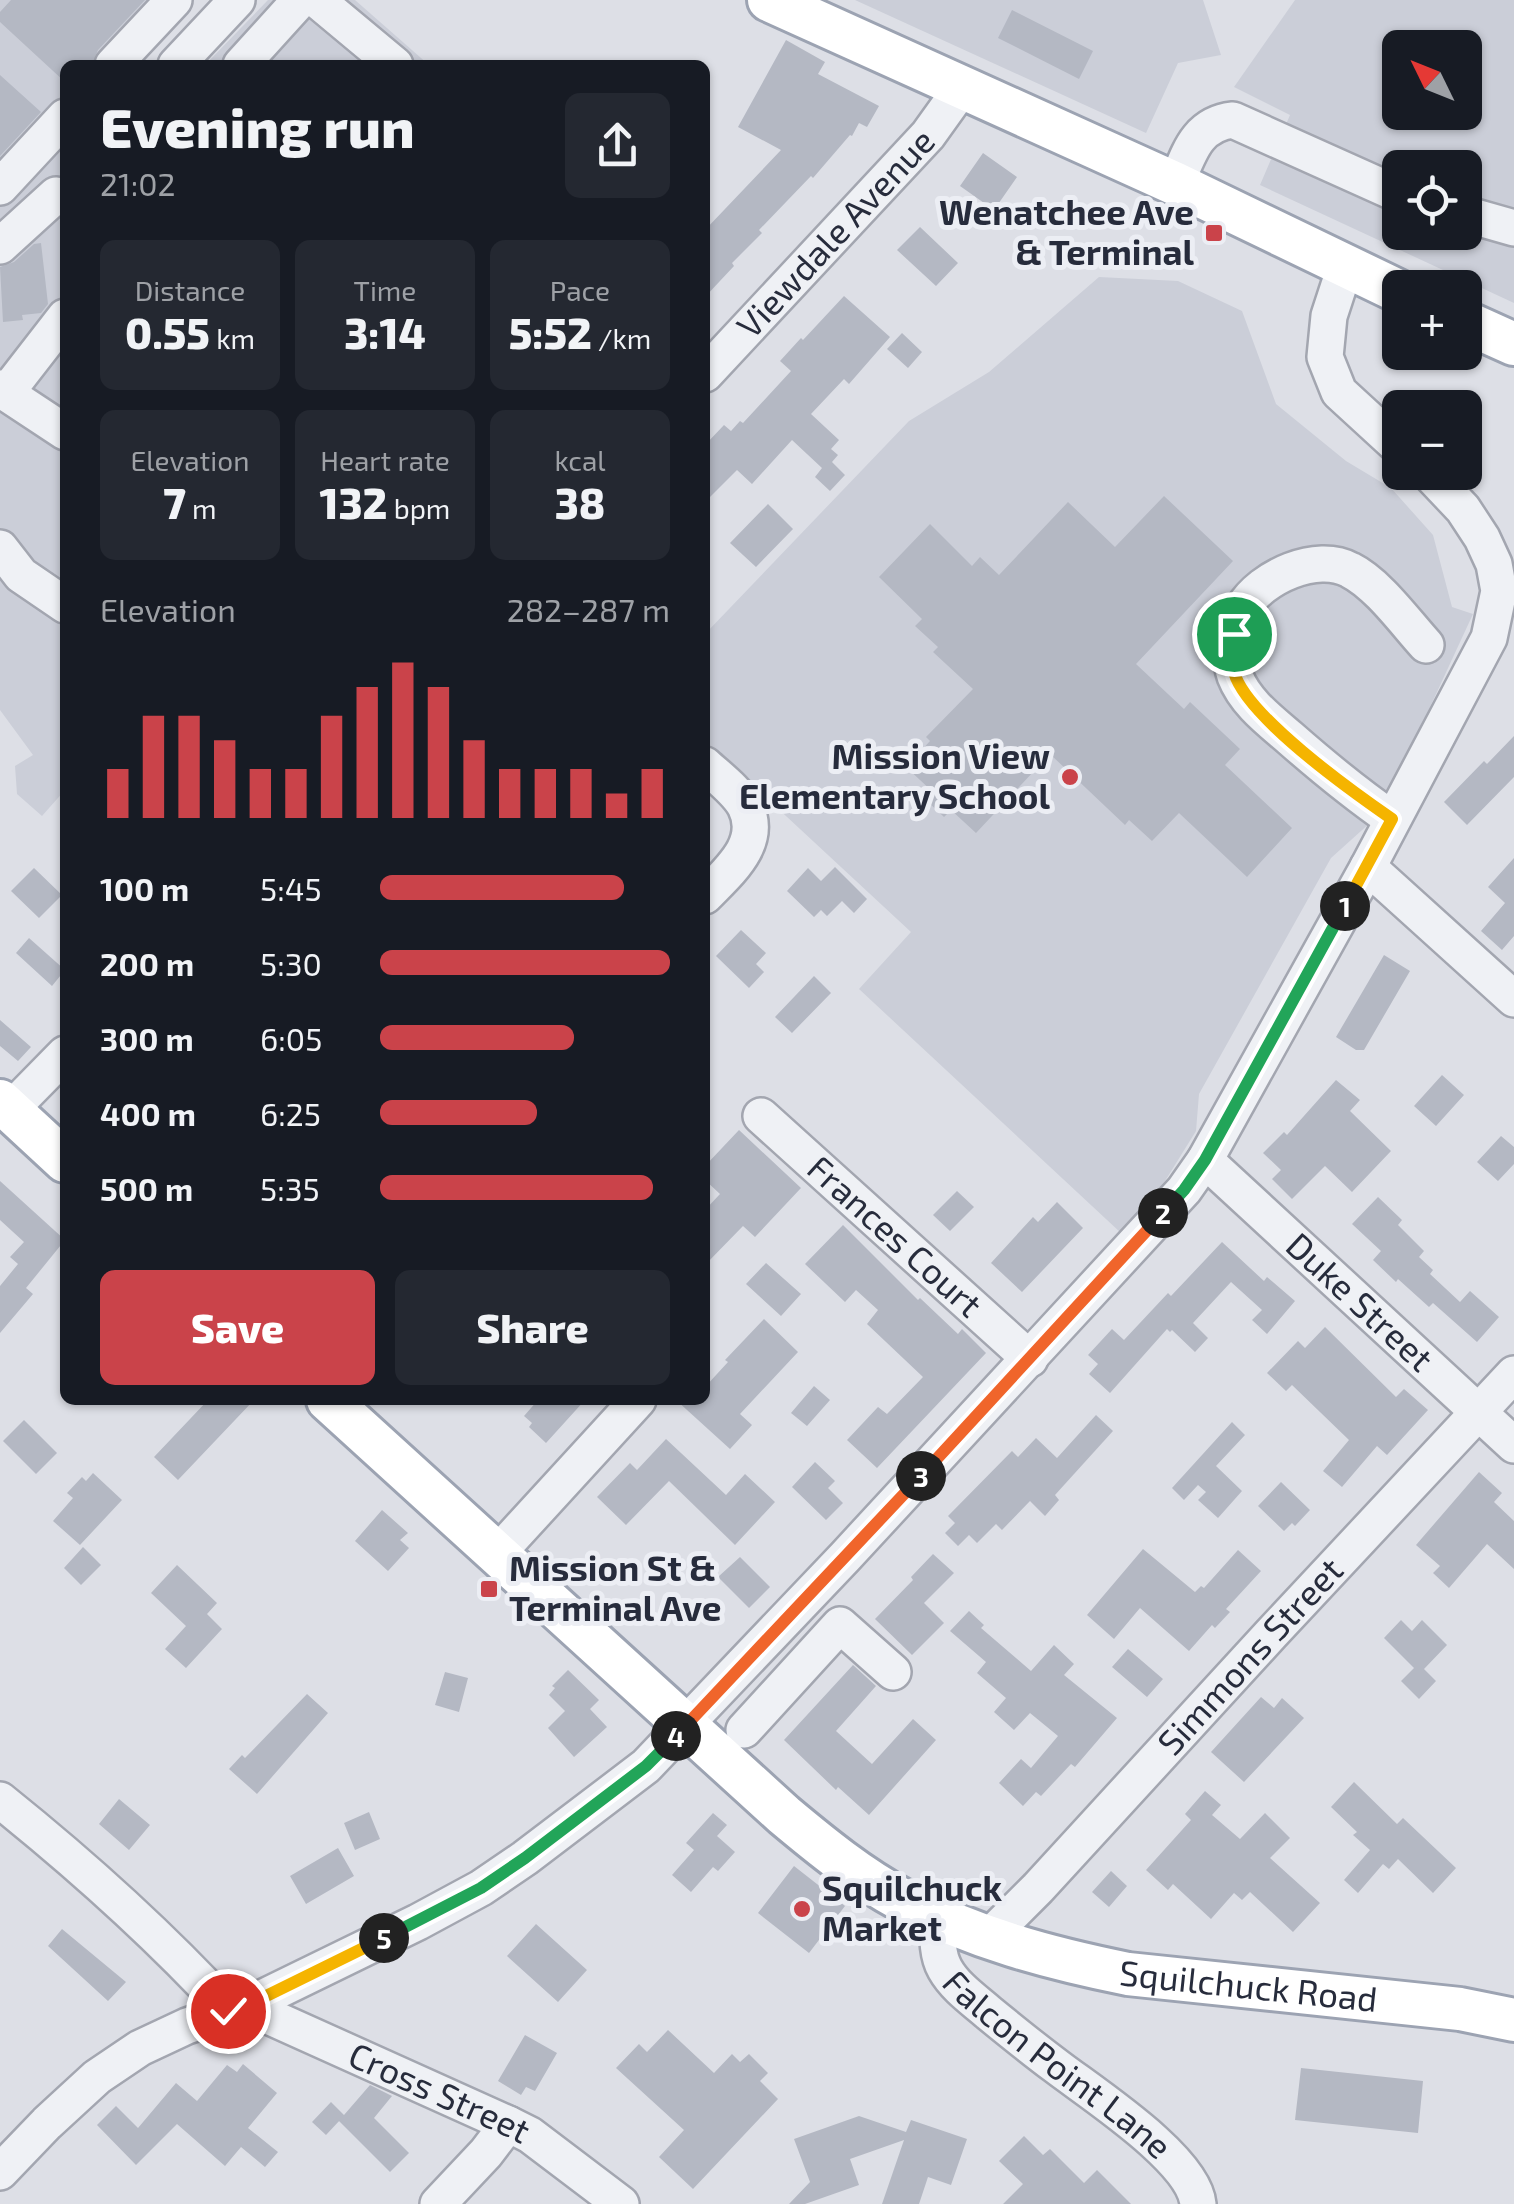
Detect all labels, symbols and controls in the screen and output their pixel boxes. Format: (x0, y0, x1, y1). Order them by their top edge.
north arrow (1382, 30, 1482, 130)
map controls (1382, 30, 1482, 490)
text: Evening run (100, 93, 415, 159)
button: share (565, 93, 670, 198)
street label: Viewdale Avenue (727, 119, 942, 345)
button: locate (1382, 150, 1482, 250)
text: 21:02 (100, 164, 176, 202)
place label: Wenatchee Ave & Terminal (939, 190, 1195, 272)
marker: Wenatchee Ave & Terminal (1203, 222, 1225, 244)
button: + (1382, 270, 1482, 370)
text: Distance (135, 273, 245, 307)
text: Time (354, 273, 416, 307)
text: Pace (550, 273, 610, 307)
text: 0.55 (125, 307, 210, 357)
text: 3:14 (344, 307, 426, 357)
text: 5:52 (509, 307, 592, 357)
text: km (210, 321, 255, 355)
text: /km (592, 321, 651, 355)
button: − (1382, 390, 1482, 490)
text: Elevation (131, 443, 249, 477)
text: Heart rate (320, 443, 450, 477)
text: kcal (554, 443, 606, 477)
text: 7 (163, 477, 186, 527)
text: 132 (320, 477, 387, 527)
text: 38 (555, 477, 605, 527)
text: m (186, 491, 217, 525)
text: bpm (387, 491, 450, 525)
text: Elevation (100, 590, 236, 628)
text: 282–287 m (507, 590, 670, 628)
pin (1192, 592, 1277, 677)
icon: arrive (1207, 607, 1262, 662)
place label: Mission View Elementary School (739, 734, 1051, 817)
marker: Mission View Elementary School (1059, 766, 1081, 788)
text: 100 m (100, 869, 189, 907)
text: 5:45 (260, 869, 322, 907)
pin: 1 (1320, 881, 1370, 931)
text: 1 (1339, 889, 1351, 923)
text: 200 m (100, 944, 194, 982)
text: 5:30 (260, 944, 322, 982)
text: 300 m (100, 1019, 194, 1057)
text: 6:05 (260, 1019, 322, 1057)
text: 400 m (100, 1094, 196, 1132)
text: 6:25 (260, 1094, 321, 1132)
street label: Frances Court (800, 1146, 992, 1325)
text: 500 m (100, 1169, 193, 1207)
text: 5:35 (260, 1169, 320, 1207)
pin: 2 (1138, 1188, 1188, 1238)
text: 2 (1155, 1196, 1171, 1230)
street label: Duke Street (1279, 1223, 1443, 1379)
button: Save (100, 1270, 375, 1385)
button: Share (395, 1270, 670, 1385)
pin: 3 (896, 1451, 946, 1501)
text: 3 (913, 1459, 929, 1493)
place label: Mission St & Terminal Ave (509, 1546, 722, 1628)
street label: Simmons Street (1148, 1548, 1350, 1762)
marker: Mission St & Terminal Ave (478, 1578, 500, 1600)
pin: 4 (651, 1711, 701, 1761)
text: 4 (667, 1719, 685, 1753)
place label: Squilchuck Market (822, 1866, 1003, 1948)
marker: Squilchuck Market (791, 1898, 813, 1920)
pin: 5 (359, 1913, 409, 1963)
text: 5 (376, 1921, 392, 1955)
street label: Squilchuck Road (1118, 1950, 1380, 2019)
street label: Falcon Point Lane (935, 1961, 1181, 2166)
pin (186, 1969, 271, 2054)
icon: check (201, 1984, 256, 2039)
street label: Cross Street (343, 2032, 538, 2151)

